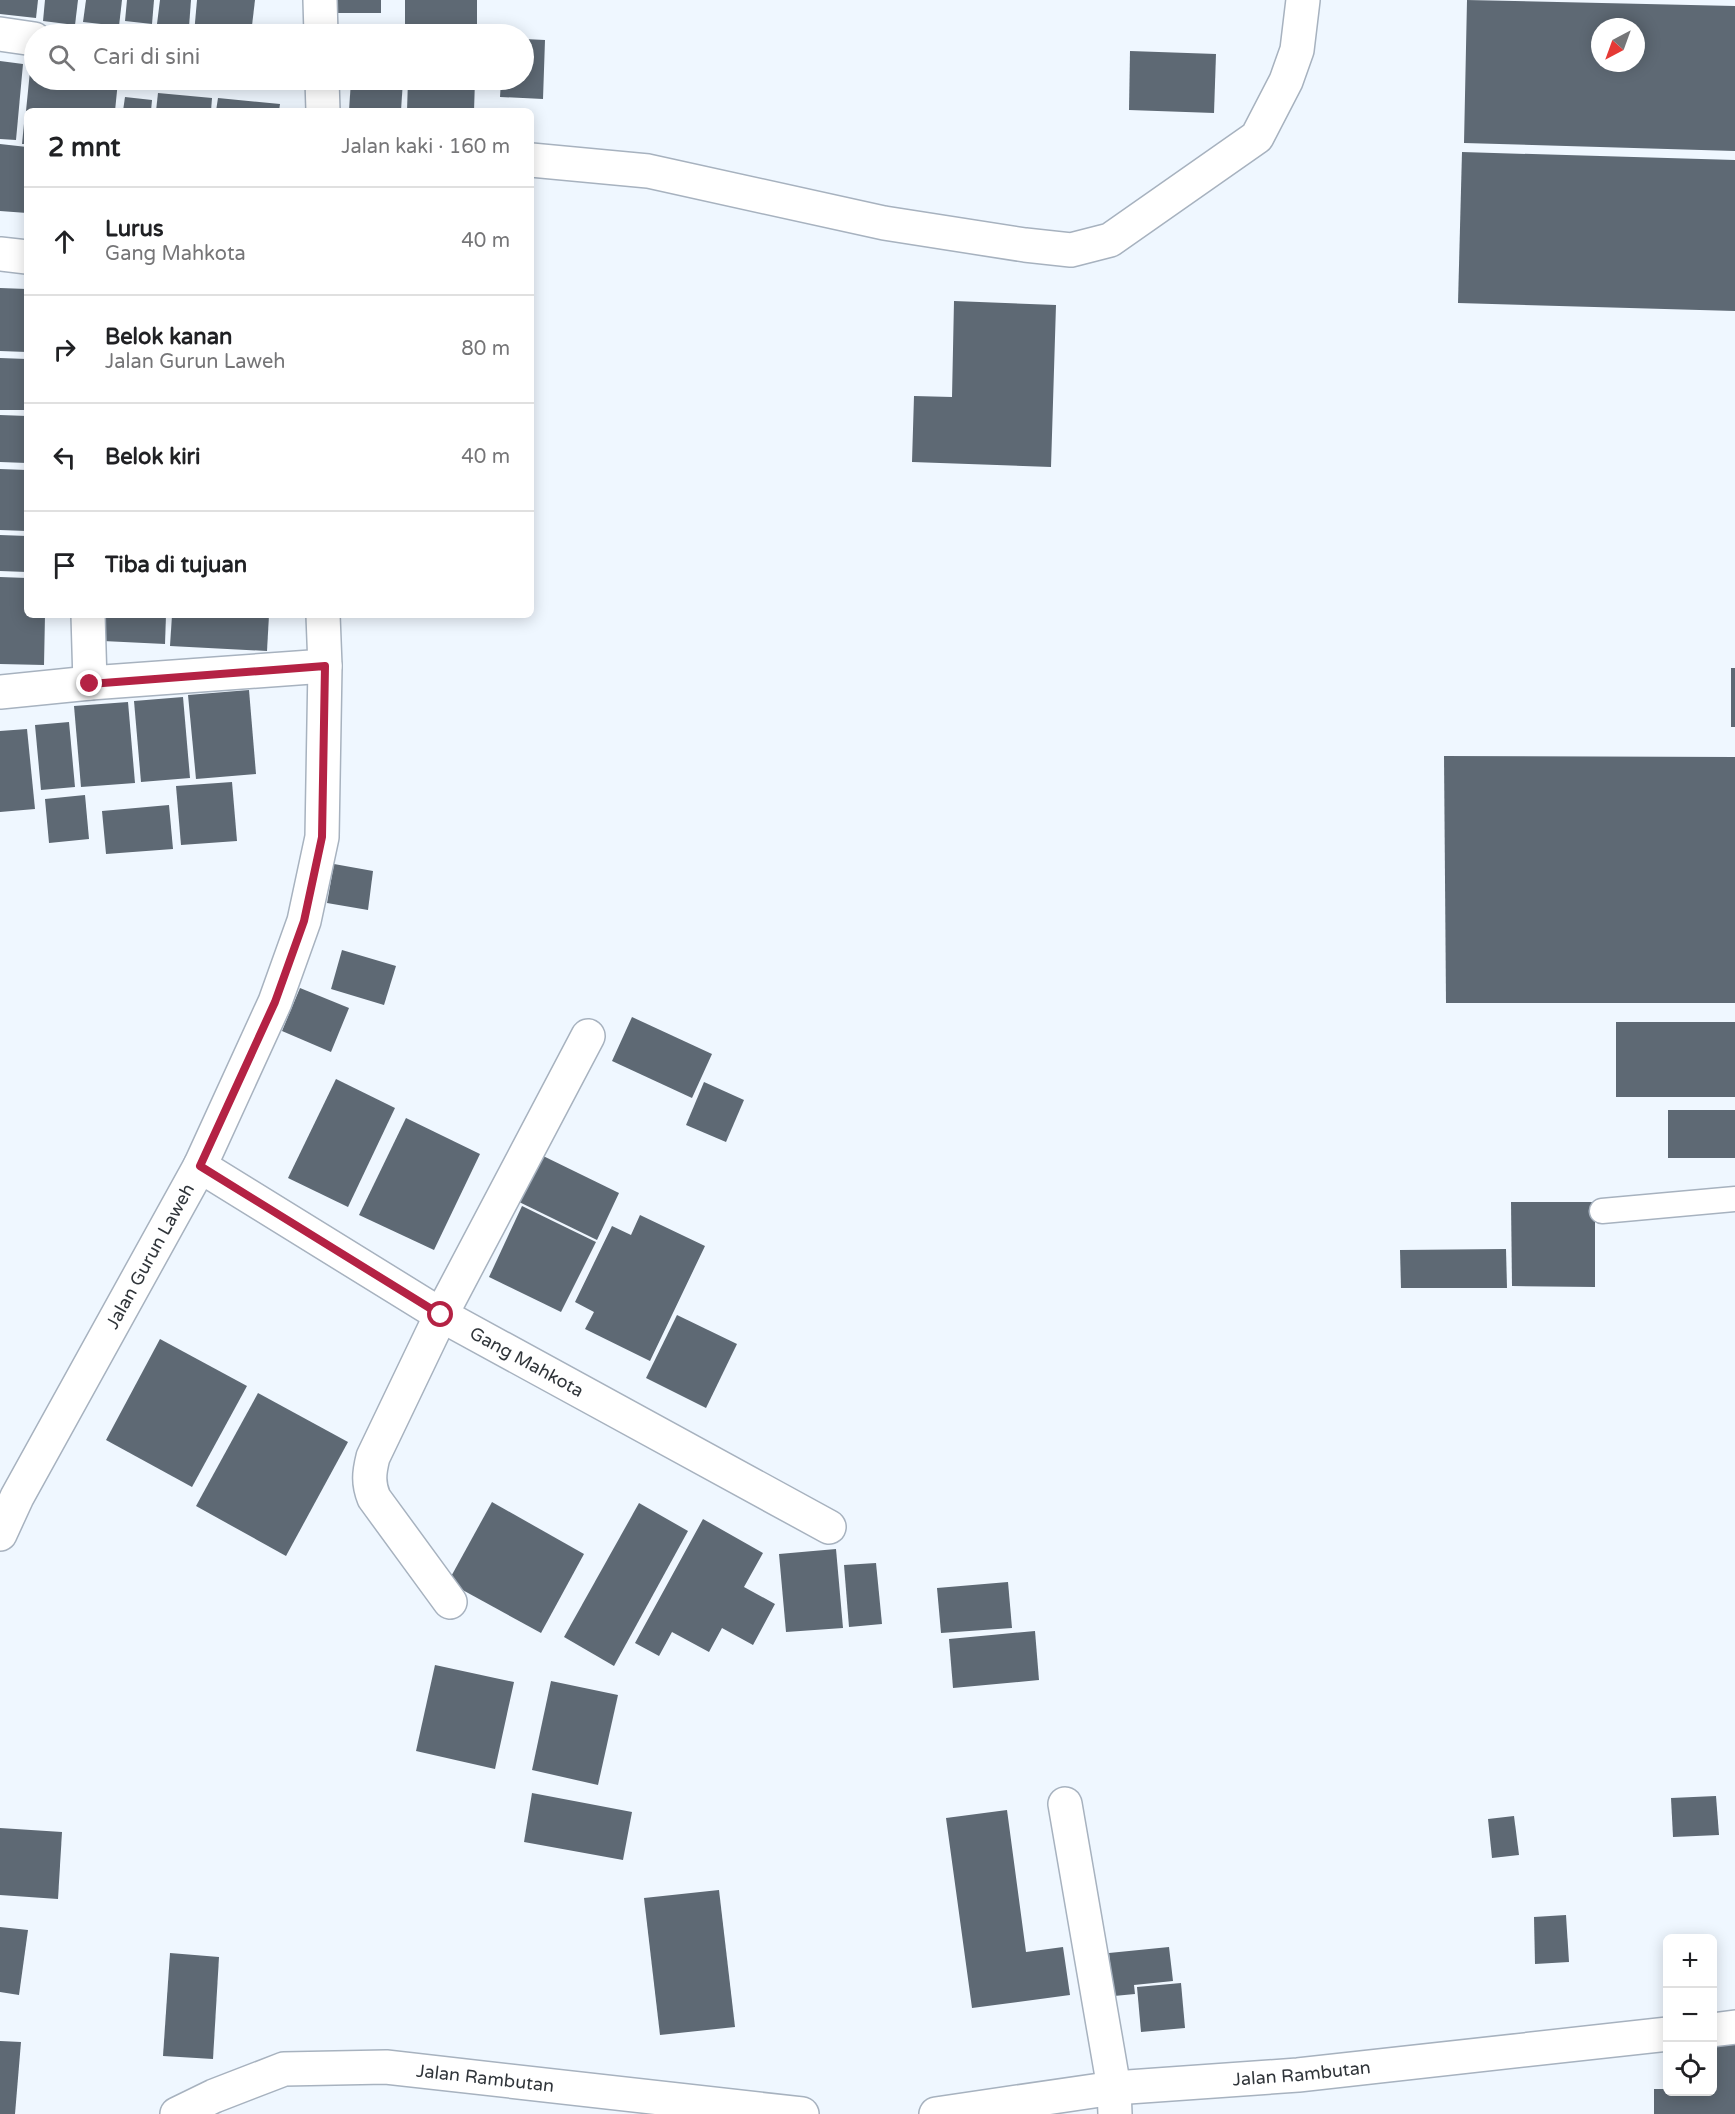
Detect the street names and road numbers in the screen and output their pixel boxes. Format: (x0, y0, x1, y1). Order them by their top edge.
street label: Jalan Gurun Laweh (101, 1180, 199, 1333)
street label: Gang Mahkota (466, 1322, 588, 1402)
street label: Jalan Rambutan (1232, 2056, 1372, 2091)
street label: Jalan Rambutan (415, 2059, 555, 2097)

